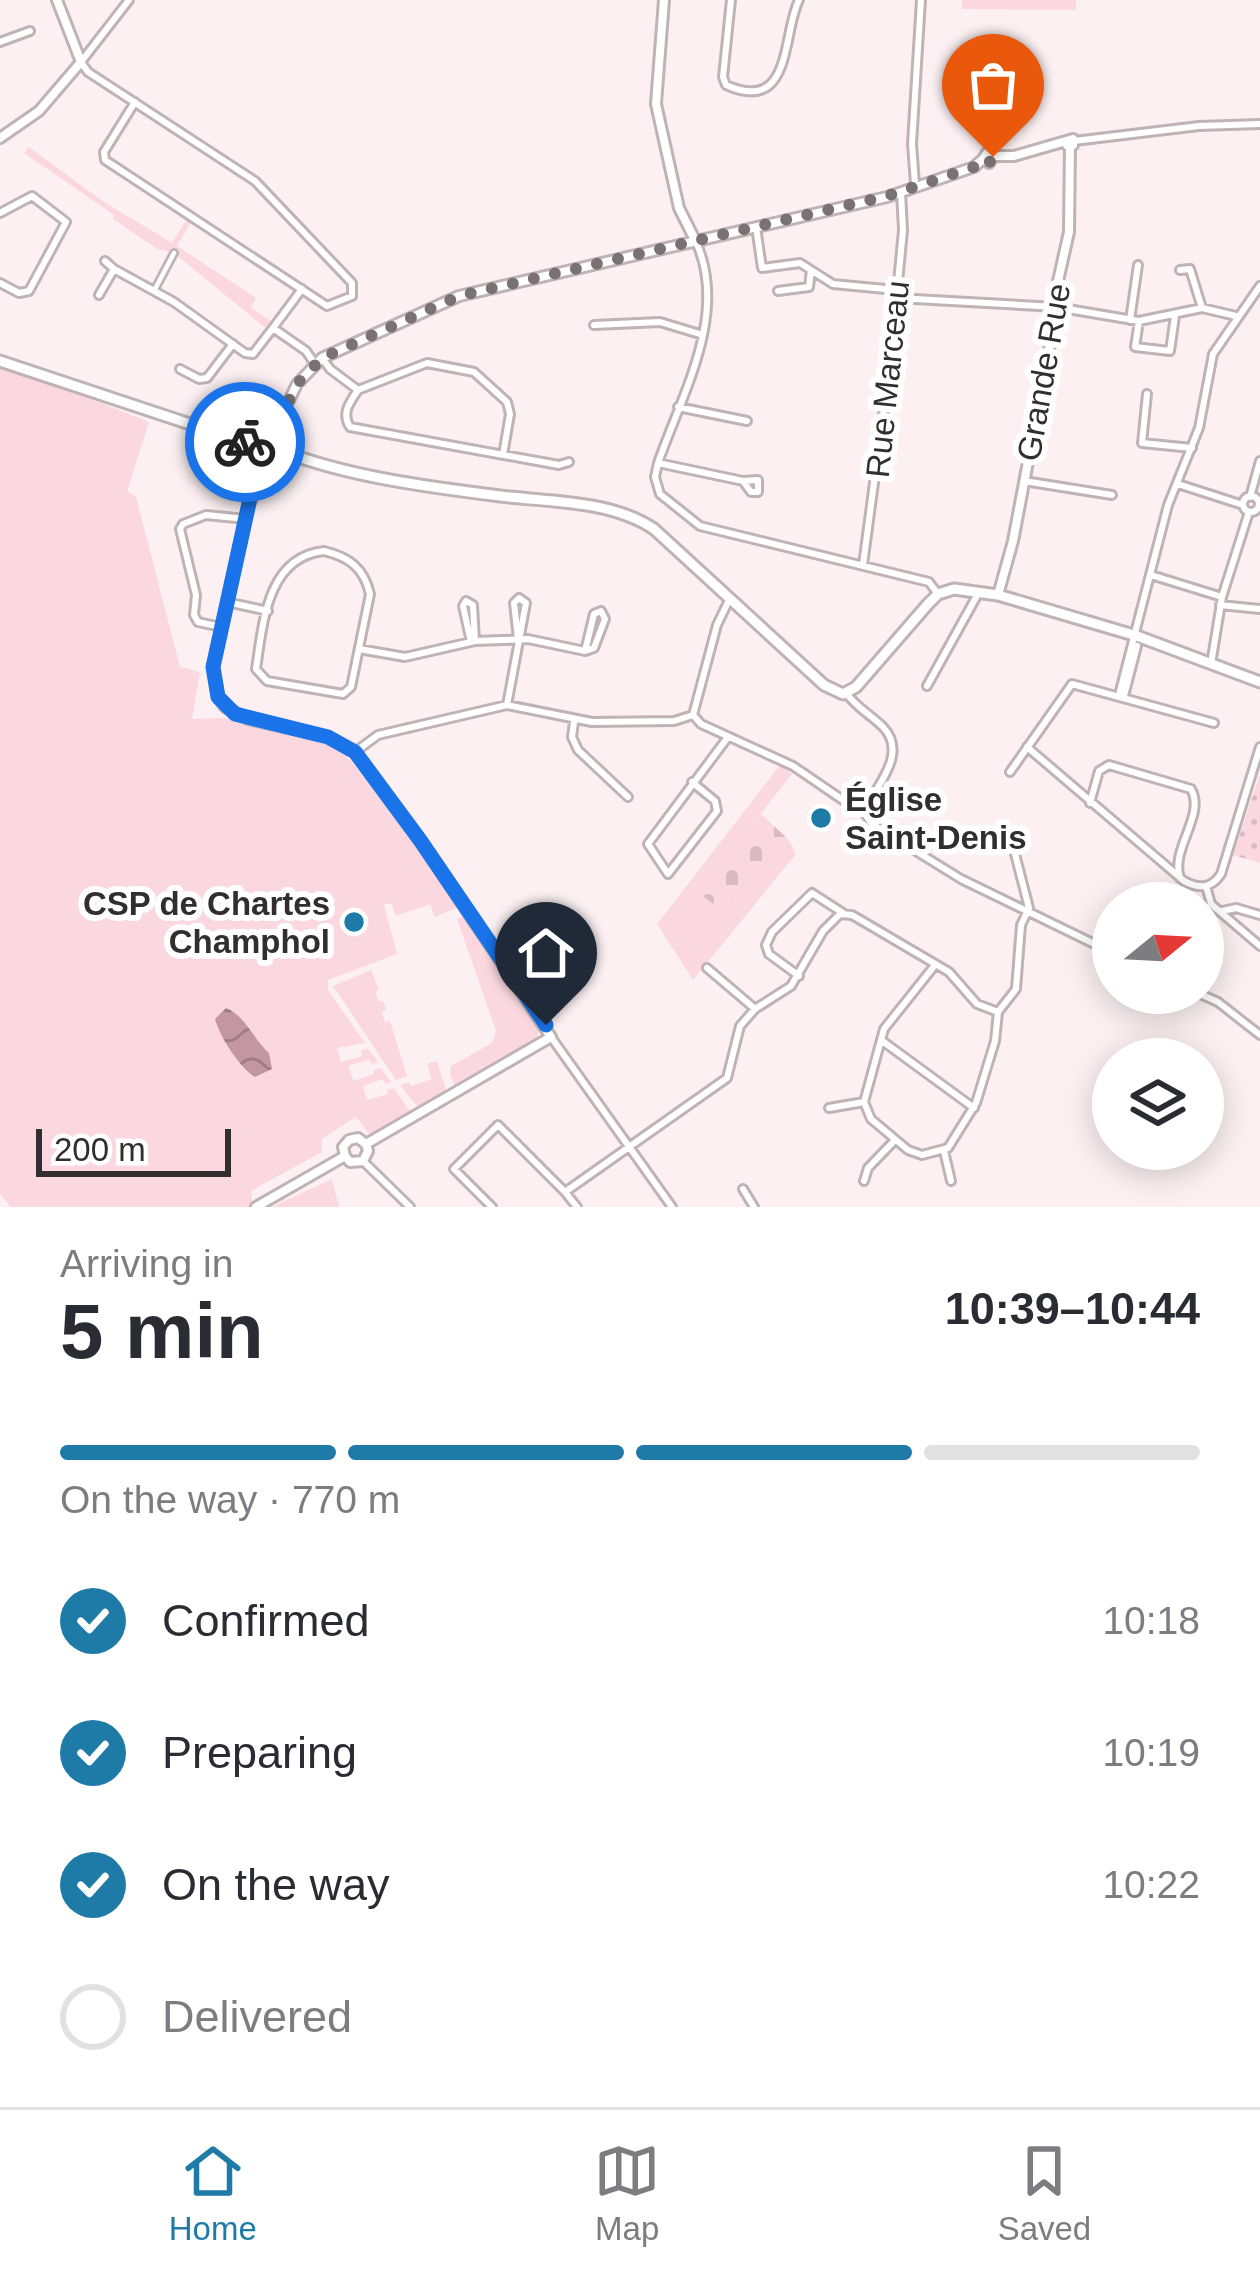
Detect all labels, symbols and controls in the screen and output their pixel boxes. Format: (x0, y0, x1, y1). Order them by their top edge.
pin (942, 34, 1044, 157)
icon: bag (960, 52, 1026, 118)
street label: Rue Marceau (859, 279, 916, 479)
street label: Grande Rue (1010, 280, 1077, 464)
courier (185, 382, 305, 502)
icon: bike (212, 409, 278, 475)
place label: Église Saint-Denis (845, 781, 1027, 856)
marker: Église Saint-Denis (808, 805, 834, 831)
north arrow (1092, 882, 1224, 1014)
map controls (1092, 882, 1224, 1170)
place label: CSP de Chartes Champhol (83, 885, 330, 960)
pin (495, 902, 597, 1025)
marker: CSP de Chartes Champhol (341, 909, 367, 935)
icon: home (513, 920, 579, 986)
button: layers (1092, 1038, 1224, 1170)
scale bar (36, 1123, 231, 1176)
text: 200 m (54, 1131, 146, 1168)
text: Arriving in (60, 1242, 233, 1285)
text: 10:39–10:44 (945, 1283, 1200, 1334)
text: 5 min (60, 1287, 264, 1375)
text: On the way · 770 m (60, 1478, 400, 1521)
icon: check (60, 1588, 126, 1654)
text: Confirmed (162, 1595, 370, 1646)
text: 10:18 (1102, 1599, 1200, 1642)
icon: check (60, 1720, 126, 1786)
text: Preparing (162, 1727, 357, 1778)
text: 10:19 (1102, 1731, 1200, 1774)
icon: check (60, 1852, 126, 1918)
text: On the way (162, 1859, 390, 1910)
text: 10:22 (1102, 1863, 1200, 1906)
text: Delivered (162, 1991, 352, 2042)
tab: Home (169, 2138, 257, 2248)
tab: Map (594, 2138, 660, 2248)
tab: Saved (998, 2138, 1091, 2248)

